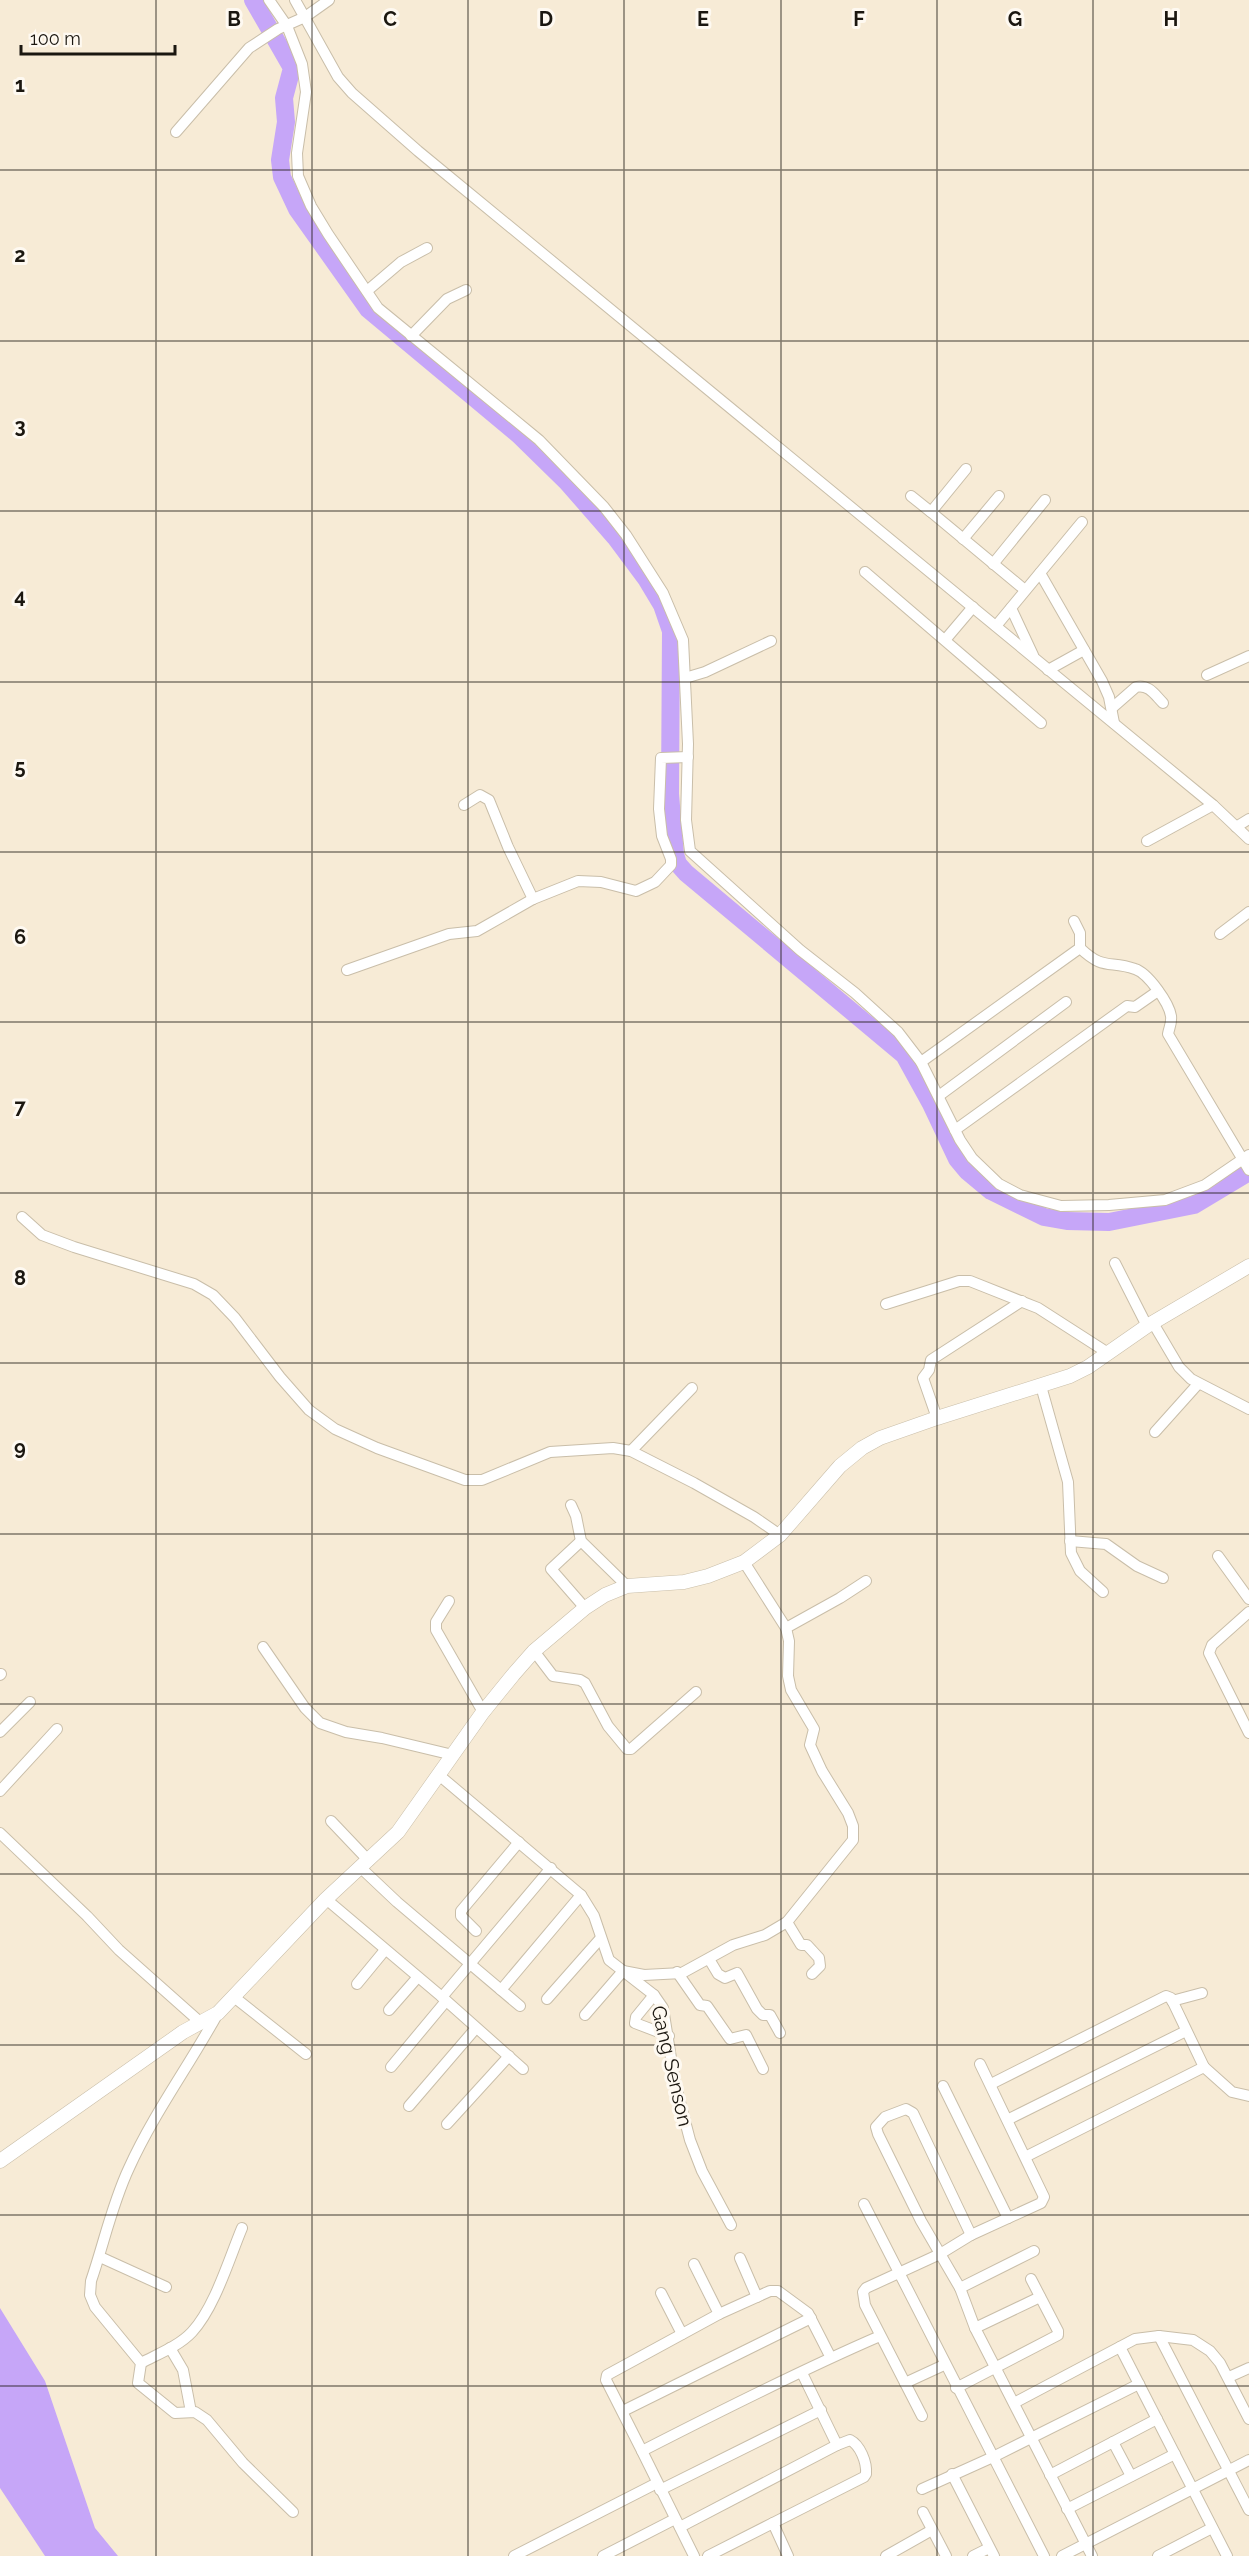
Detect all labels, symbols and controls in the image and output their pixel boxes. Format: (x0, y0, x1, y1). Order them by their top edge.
text: B (227, 7, 241, 31)
text: C (383, 7, 397, 31)
text: D (539, 7, 553, 31)
text: E (697, 7, 709, 31)
text: F (853, 7, 865, 31)
text: G (1008, 7, 1022, 31)
text: H (1164, 7, 1178, 31)
scale bar (21, 18, 176, 56)
text: 100 m (30, 28, 81, 49)
text: 1 (15, 73, 25, 97)
text: 2 (14, 243, 26, 267)
text: 3 (14, 414, 26, 438)
text: 4 (14, 584, 26, 608)
text: 5 (14, 755, 26, 779)
text: 6 (14, 925, 26, 949)
text: 7 (14, 1095, 26, 1119)
text: 8 (14, 1266, 26, 1290)
text: 9 (14, 1436, 26, 1460)
street label: Gang Senson (646, 2003, 698, 2129)

